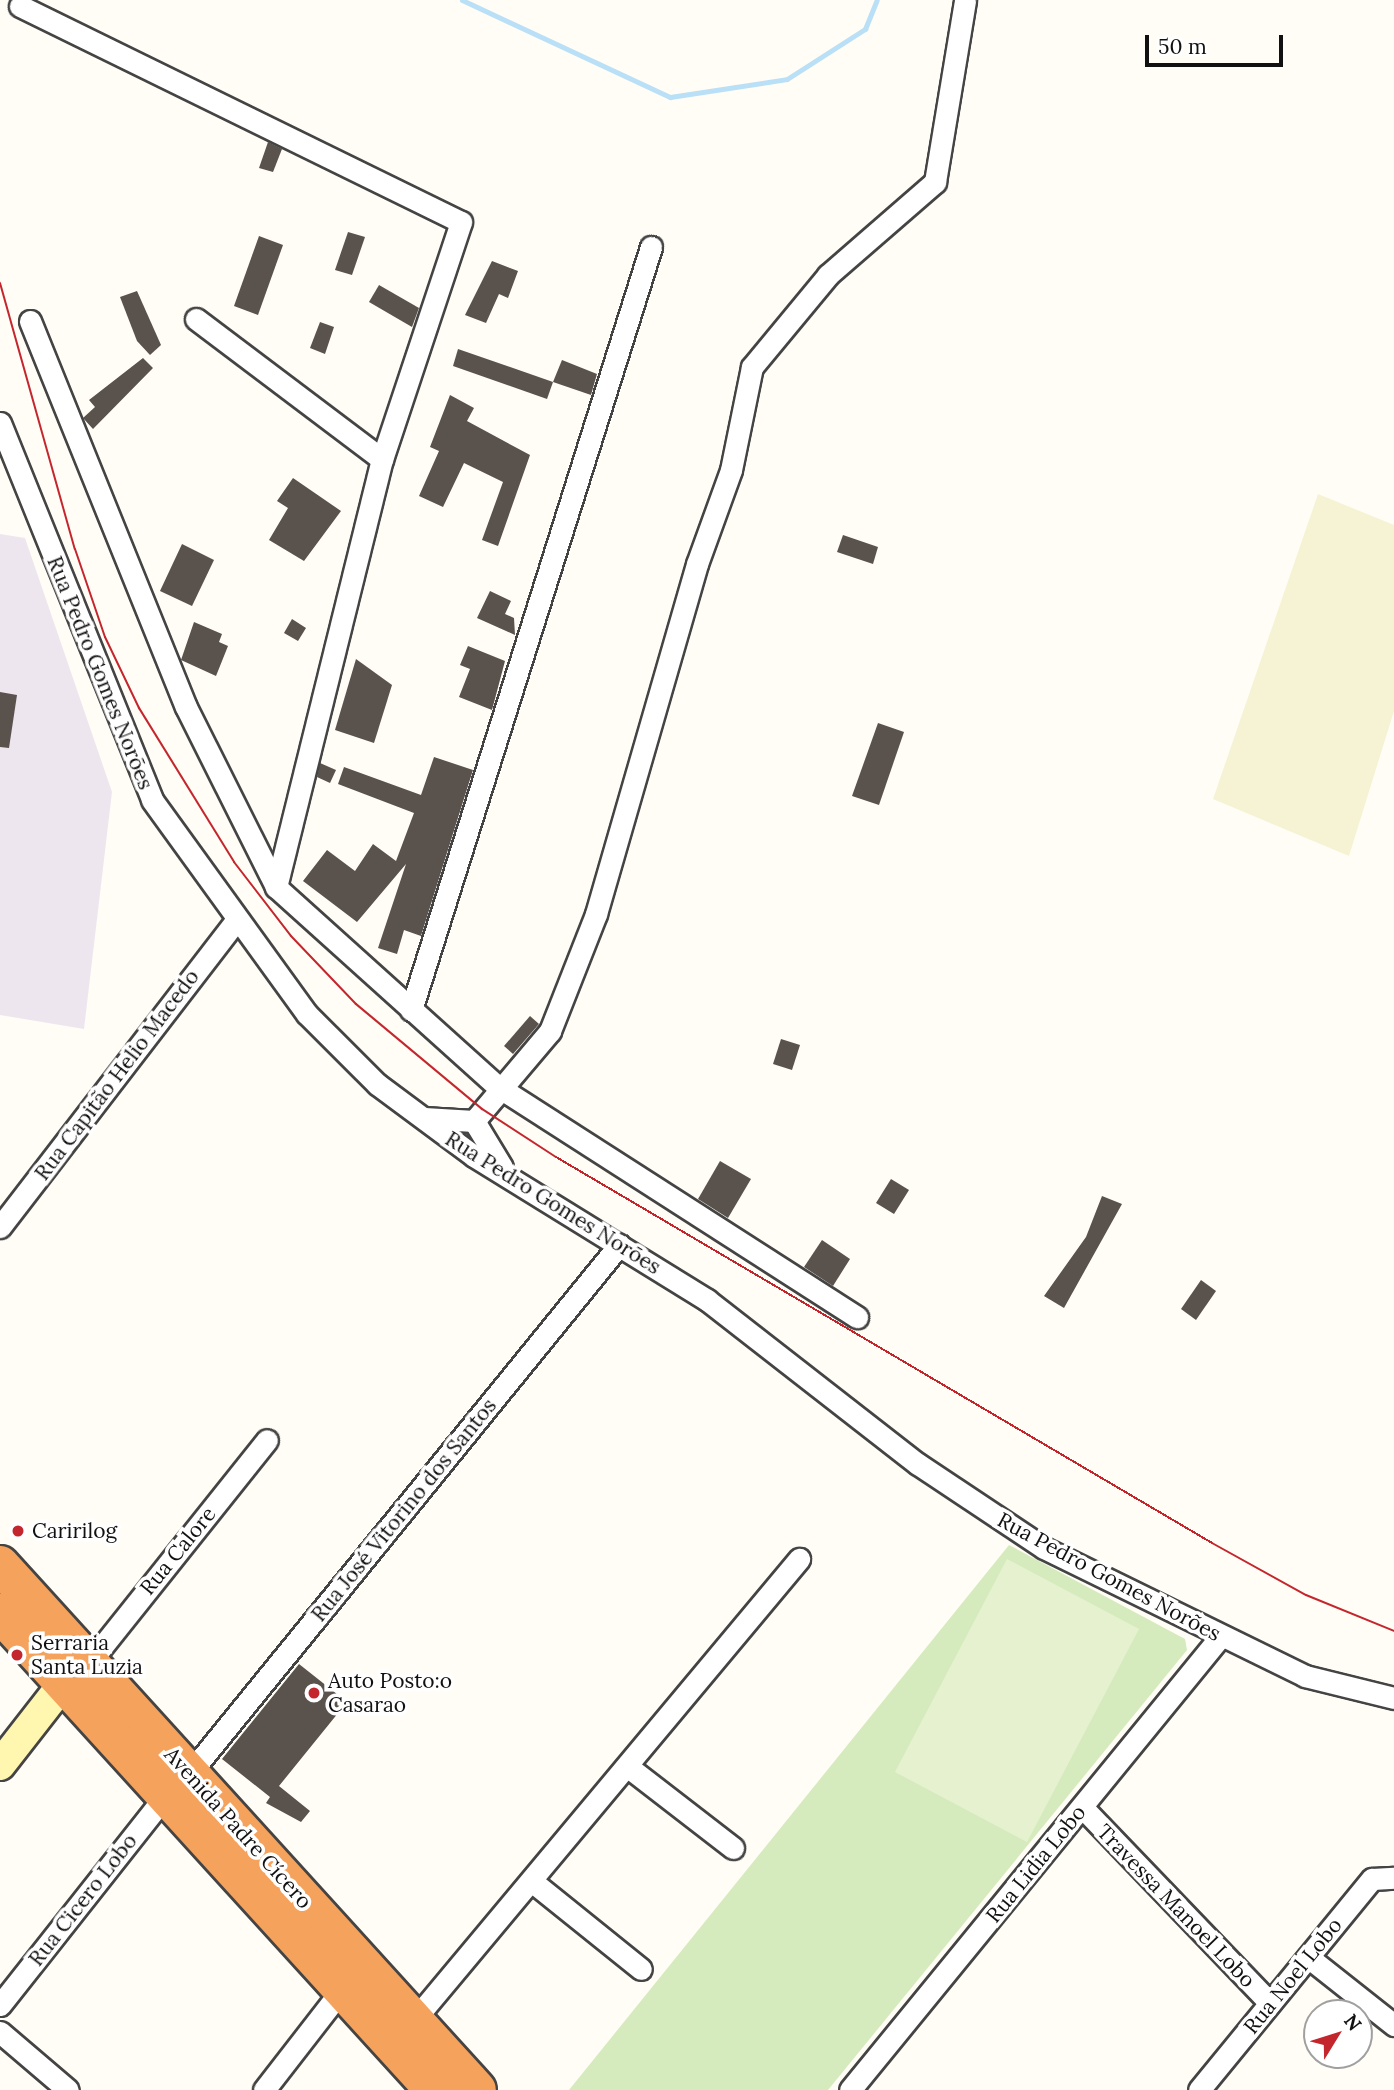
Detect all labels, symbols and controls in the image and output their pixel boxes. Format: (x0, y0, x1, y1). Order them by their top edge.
scale bar (1149, 21, 1287, 65)
text: 50 m (1158, 33, 1207, 60)
street label: Rua Pedro Gomes Norões (42, 553, 158, 793)
street label: Rua Capitão Helio Macedo (30, 965, 204, 1185)
street label: Rua Pedro Gomes Norões (441, 1126, 665, 1280)
street label: Rua José Vitorino dos Santos (306, 1393, 502, 1627)
street label: Rua Calore (135, 1502, 221, 1600)
street label: Rua Pedro Gomes Norões (993, 1507, 1225, 1647)
place label: Caririlog (32, 1518, 117, 1544)
marker: Caririlog (10, 1523, 26, 1539)
place label: Serraria Santa Luzia (31, 1630, 143, 1680)
marker: Serraria Santa Luzia (9, 1647, 25, 1663)
place label: Auto Posto:o Casarao (328, 1668, 452, 1718)
marker: Auto Posto:o Casarao (306, 1685, 322, 1701)
street label: Avenida Padre Cícero (159, 1742, 317, 1914)
street label: Rua Lidia Lobo (981, 1800, 1091, 1928)
street label: Travessa Manoel Lobo (1092, 1819, 1260, 1993)
street label: Rua Cicero Lobo (24, 1829, 142, 1971)
street label: Rua Noel Lobo (1239, 1913, 1347, 2039)
north arrow (1303, 1999, 1373, 2069)
text: N (1339, 2009, 1367, 2035)

